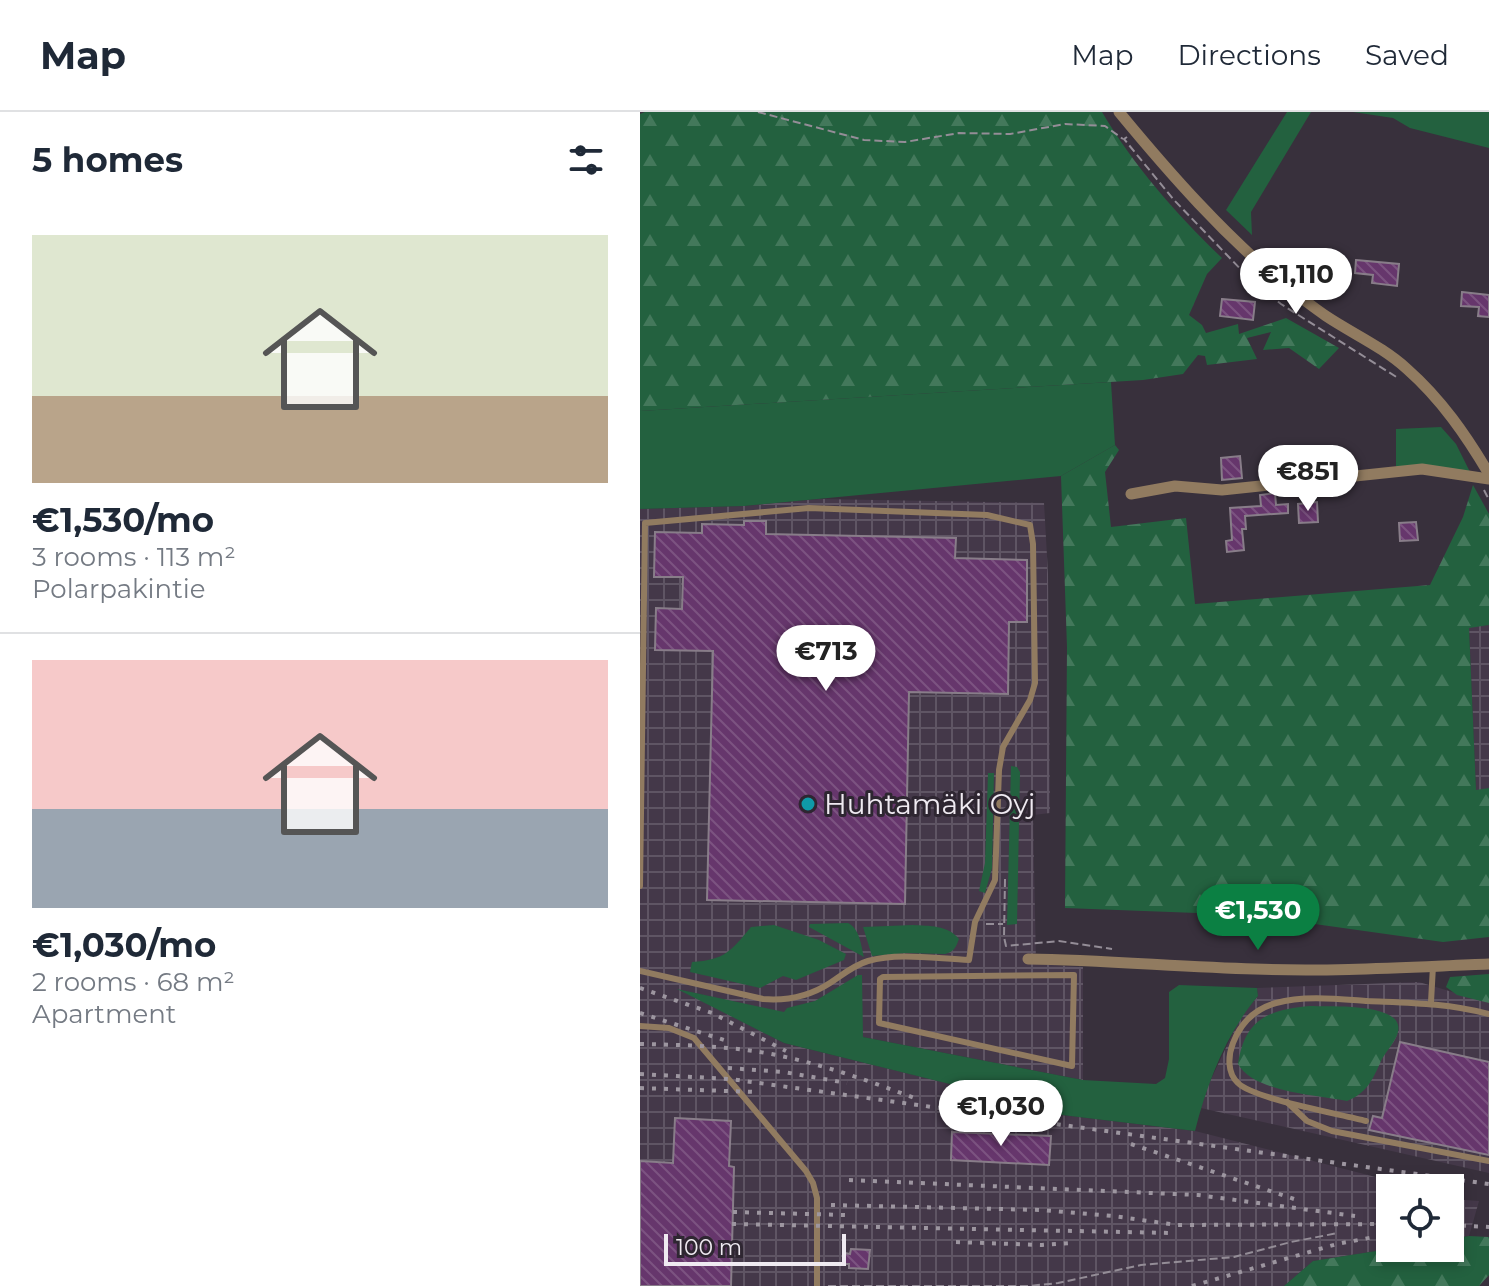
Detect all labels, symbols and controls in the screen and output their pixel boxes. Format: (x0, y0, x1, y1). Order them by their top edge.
text: Map (40, 32, 126, 79)
text: Map (1071, 38, 1133, 72)
text: Directions (1177, 38, 1321, 72)
text: Saved (1365, 38, 1449, 72)
icon: filters (564, 138, 608, 182)
text: 5 homes (32, 139, 183, 181)
pin: €1,110 (1231, 248, 1361, 316)
text: €1,110 (1258, 258, 1334, 290)
icon: home (248, 287, 392, 431)
pin: €851 (1261, 445, 1355, 513)
text: €851 (1276, 455, 1340, 487)
text: €1,530/mo (32, 499, 214, 541)
text: 3 rooms · 113 m² (32, 541, 236, 573)
text: Polarpakintie (32, 573, 205, 605)
pin: €713 (779, 625, 873, 693)
text: €713 (794, 635, 858, 667)
icon: home (248, 712, 392, 856)
place label: Huhtamäki Oyj (824, 787, 1035, 821)
marker: Huhtamäki Oyj (799, 795, 817, 813)
pin: €1,530 (1193, 884, 1323, 952)
text: €1,530 (1215, 894, 1301, 926)
text: €1,030/mo (32, 924, 216, 966)
text: 2 rooms · 68 m² (32, 966, 235, 998)
text: Apartment (32, 998, 176, 1030)
pin: €1,030 (936, 1080, 1066, 1148)
text: €1,030 (957, 1090, 1045, 1122)
map controls (1376, 1174, 1464, 1262)
button: locate (1376, 1174, 1464, 1262)
scale bar (664, 1230, 846, 1266)
text: 100 m (676, 1234, 742, 1261)

